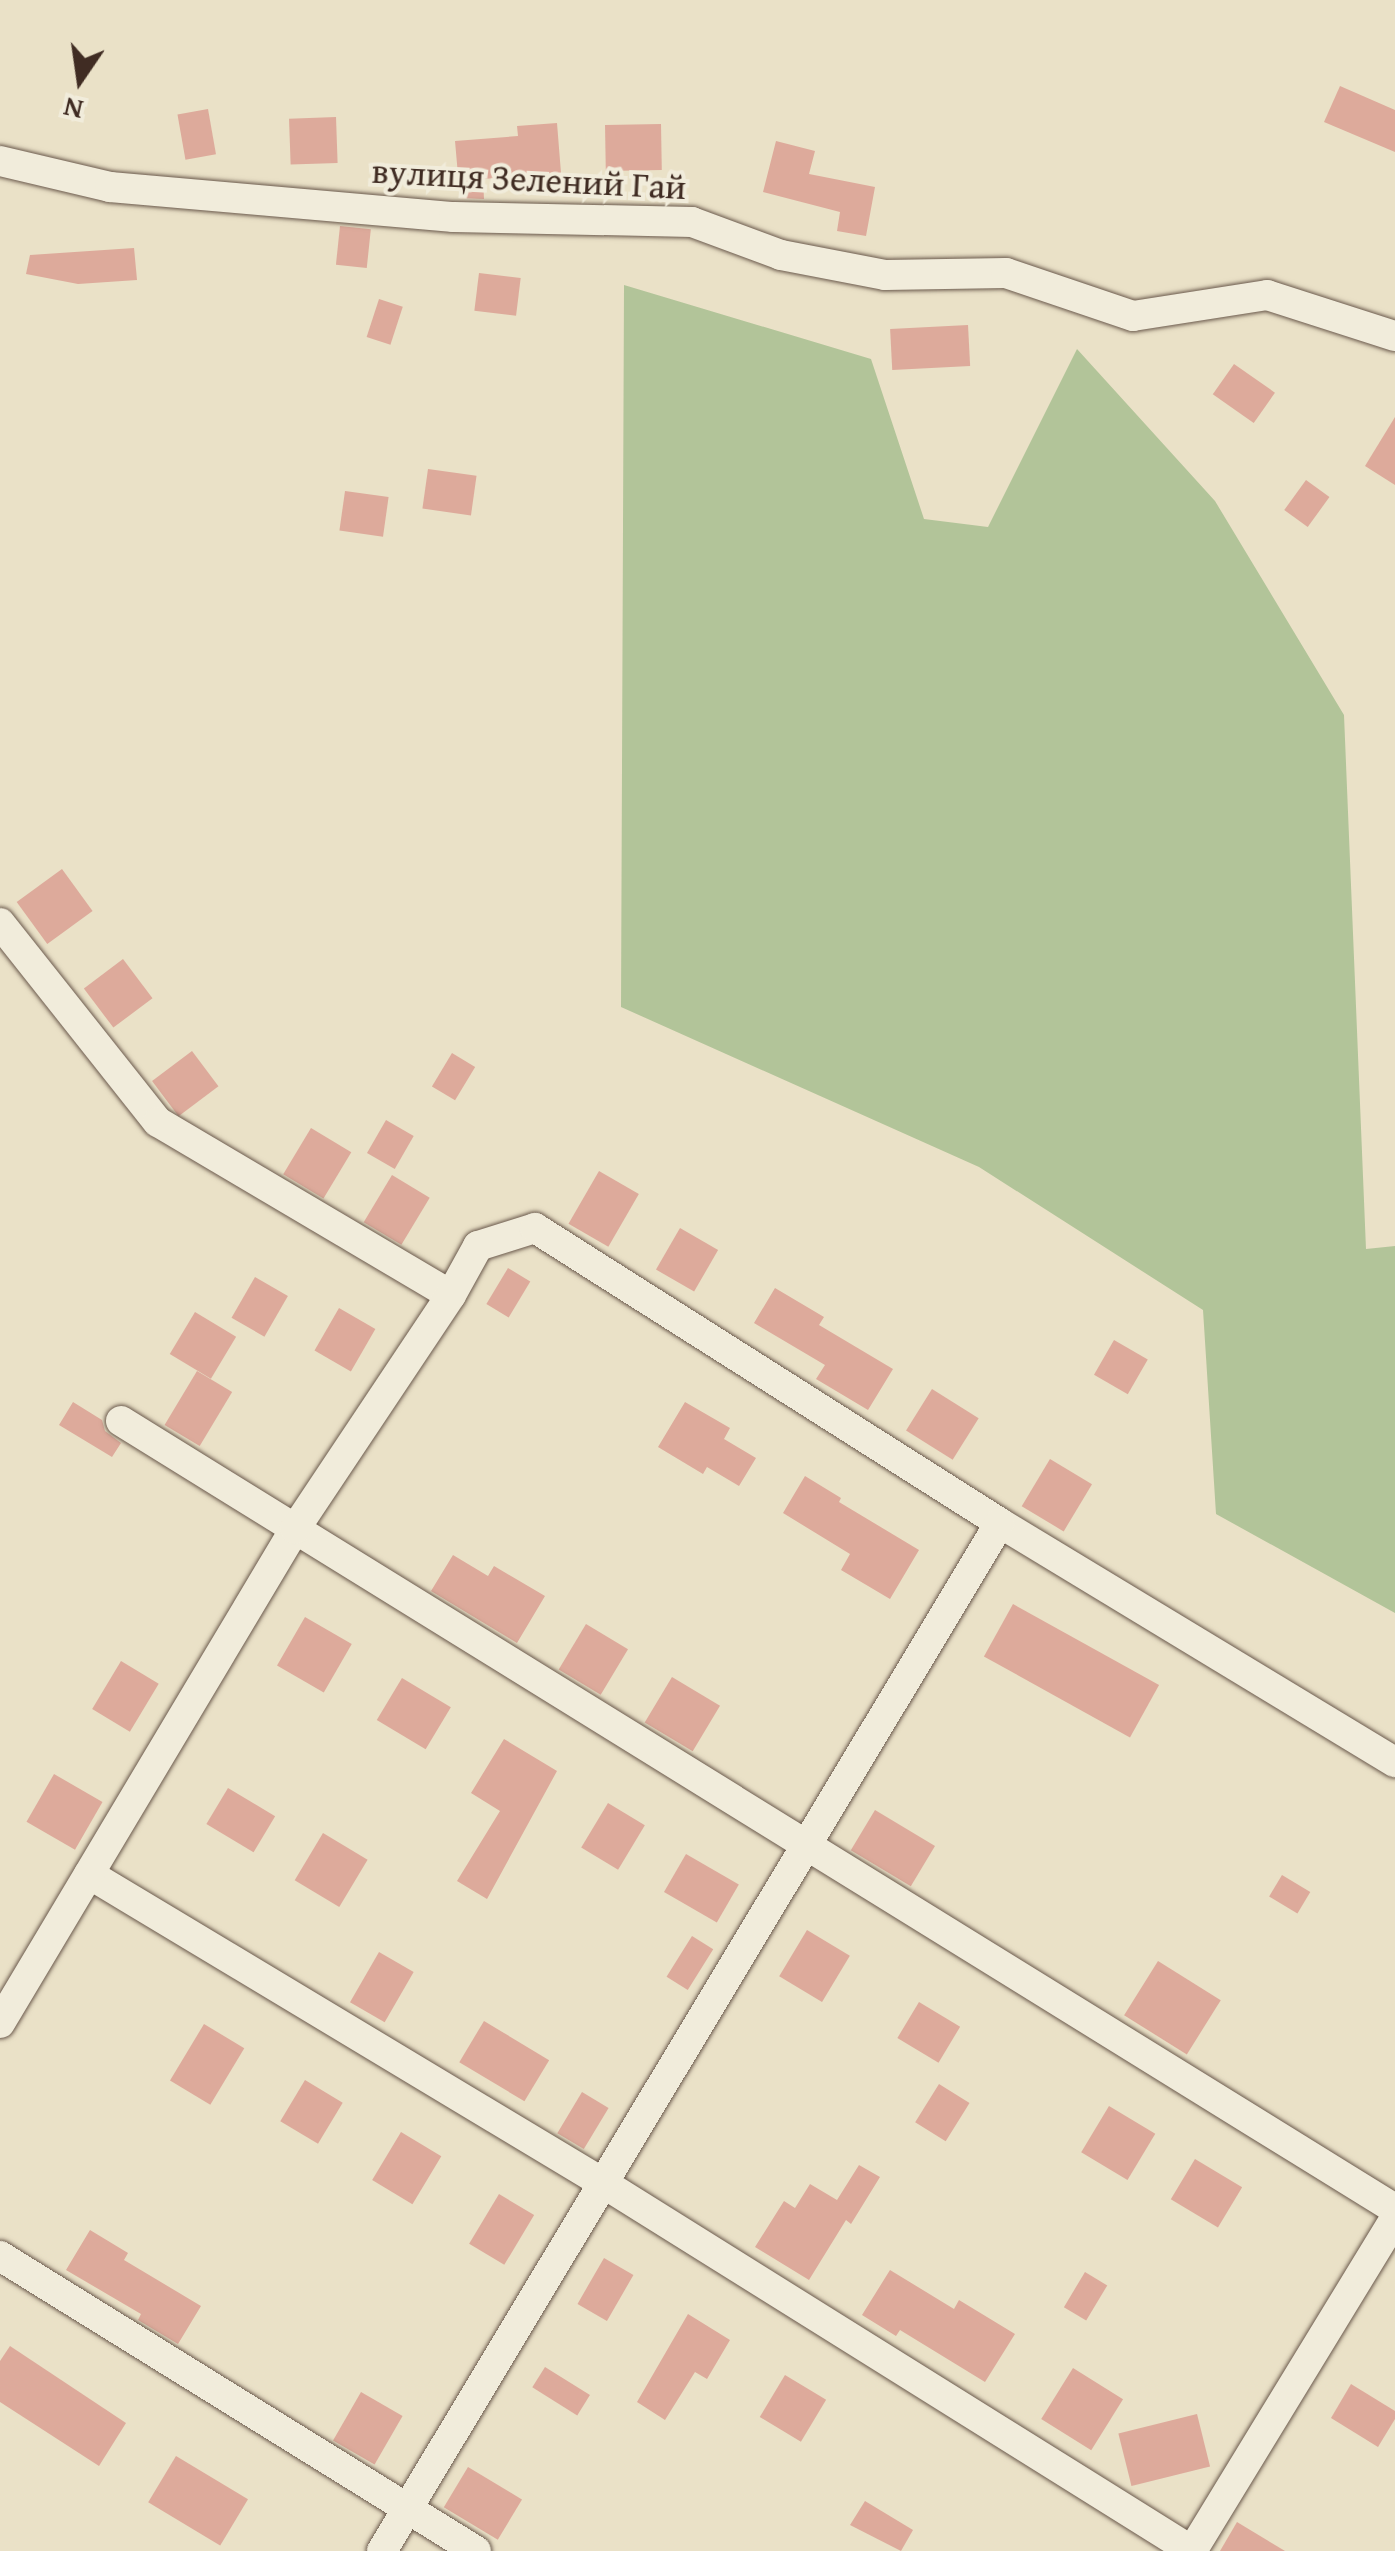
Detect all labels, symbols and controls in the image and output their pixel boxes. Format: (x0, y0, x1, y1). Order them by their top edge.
north arrow (30, 30, 130, 130)
text: N (59, 88, 87, 132)
street label: вулиця Зелений Гай (371, 150, 687, 208)

